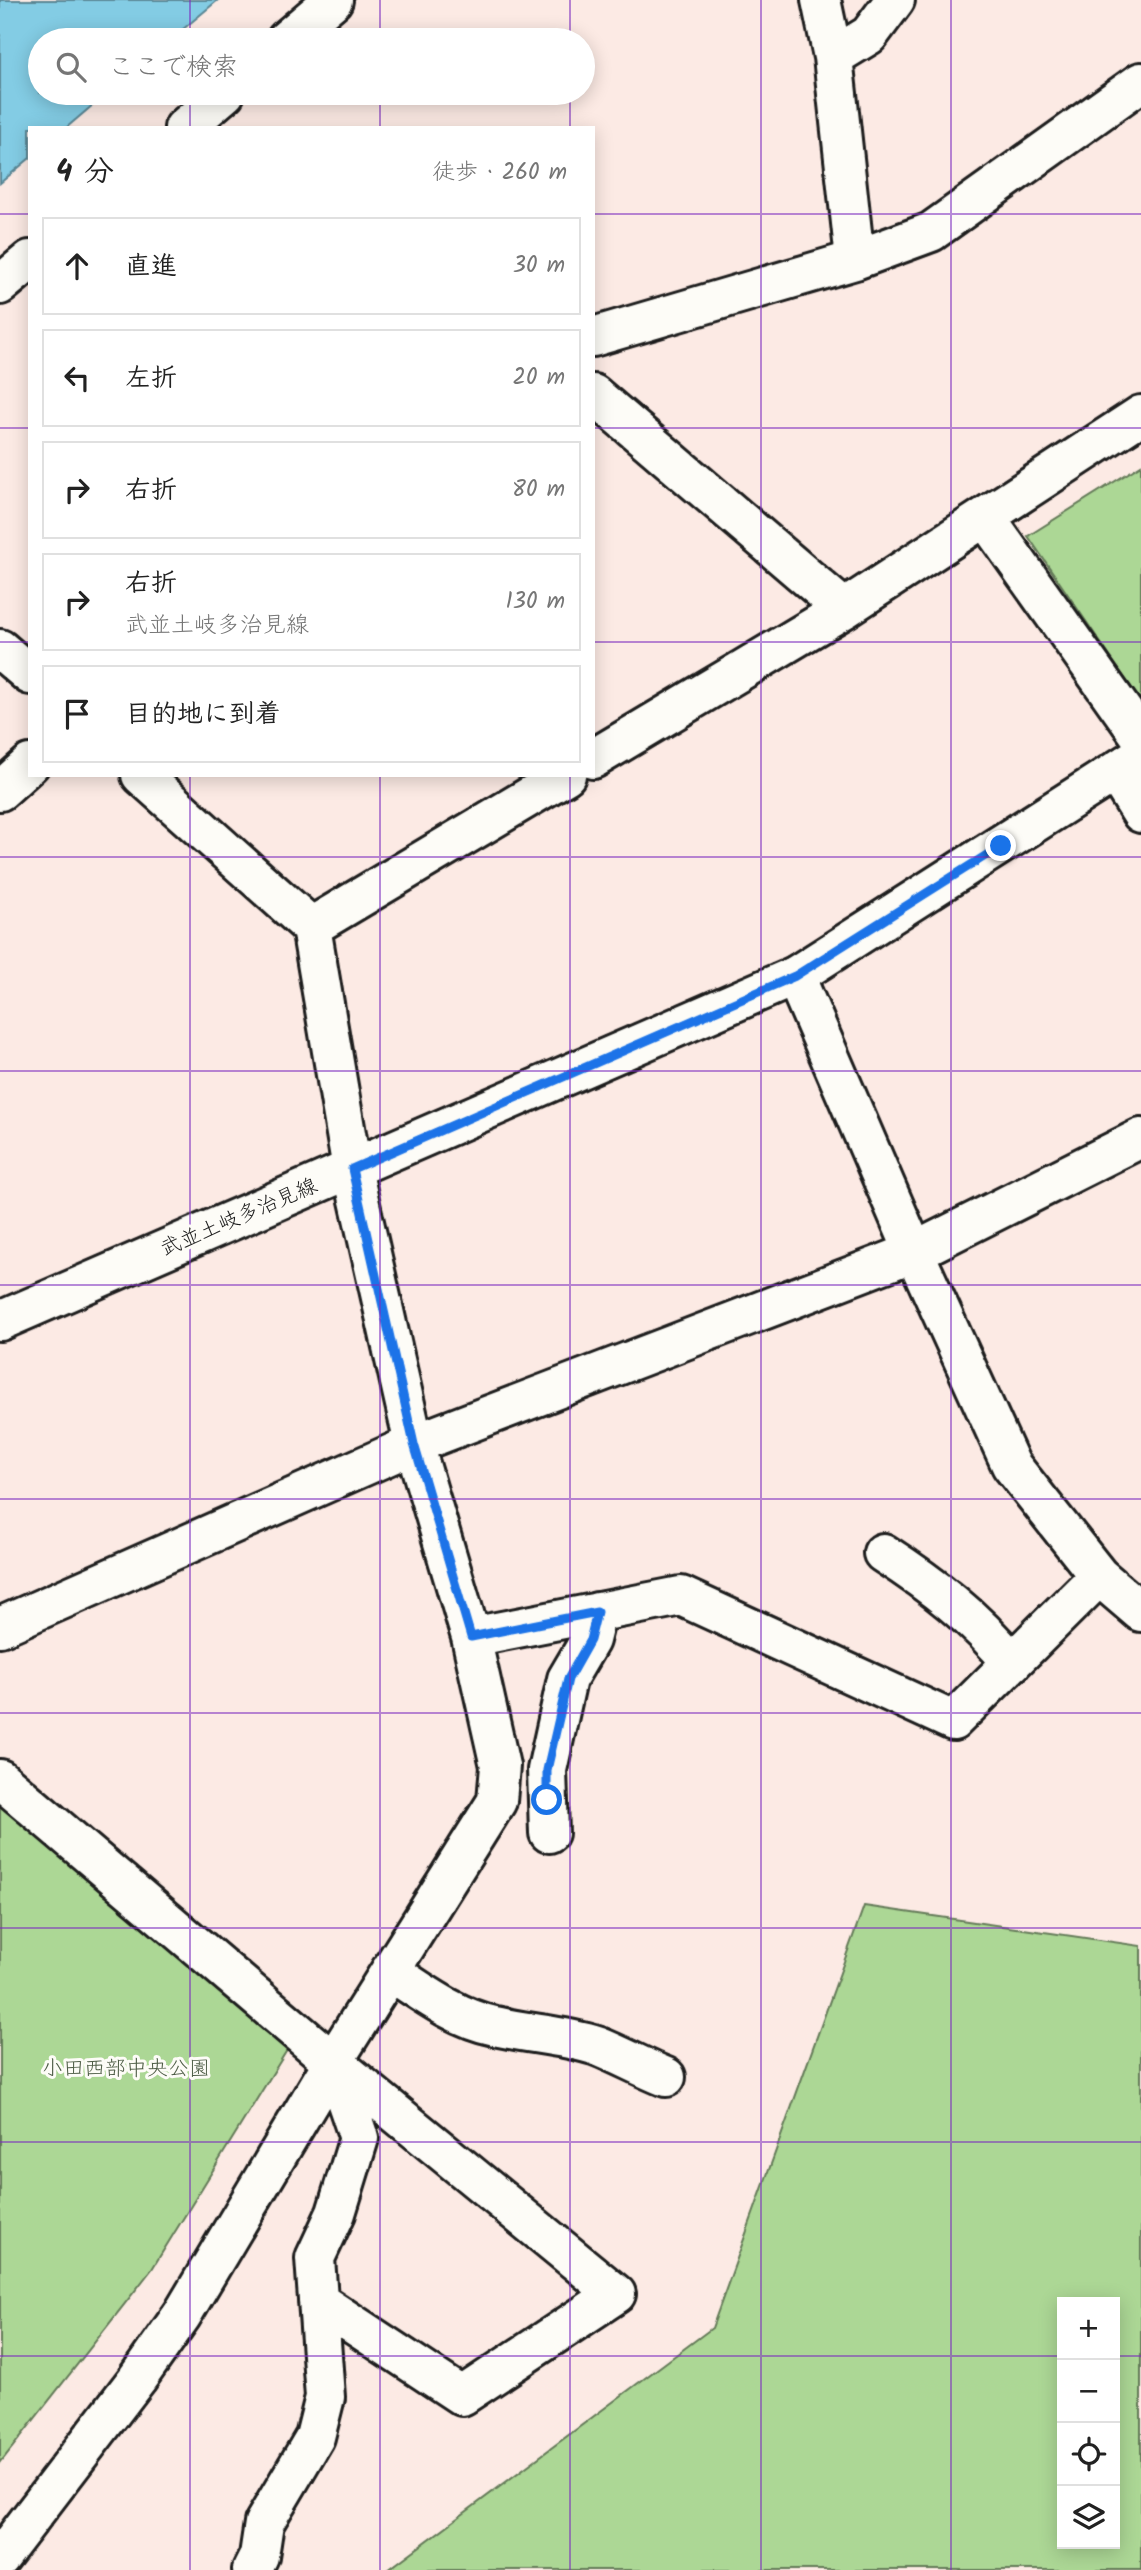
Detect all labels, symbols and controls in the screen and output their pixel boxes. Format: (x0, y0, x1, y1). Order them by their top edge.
search box (28, 28, 595, 105)
text: ここで検索 (108, 47, 238, 89)
icon: search (52, 48, 90, 86)
text: 4 分 (56, 149, 114, 197)
text: 徒歩 · 260 m (432, 155, 567, 191)
text: 直進 (125, 246, 177, 288)
icon: ahead (58, 247, 96, 285)
text: 30 m (513, 248, 565, 284)
text: 左折 (125, 358, 177, 400)
icon: left (58, 359, 96, 397)
text: 20 m (513, 360, 565, 396)
text: 右折 (125, 470, 177, 512)
icon: right (58, 471, 96, 509)
text: 80 m (512, 472, 565, 508)
text: 右折 (125, 563, 177, 605)
icon: right (58, 583, 96, 621)
text: 130 m (506, 584, 565, 620)
text: 武並土岐多治見線 (125, 608, 309, 644)
text: 目的地に到着 (125, 694, 281, 736)
icon: arrive (58, 695, 96, 733)
route end (985, 830, 1016, 861)
street label: 武並土岐多治見線 (155, 1170, 323, 1266)
route start (531, 1784, 562, 1815)
park label: 小田西部中央公園 (42, 2053, 210, 2086)
map controls (1057, 2297, 1120, 2549)
button: + (1057, 2297, 1120, 2360)
button: − (1057, 2360, 1120, 2423)
button: locate (1057, 2423, 1120, 2486)
button: layers (1057, 2486, 1120, 2549)

